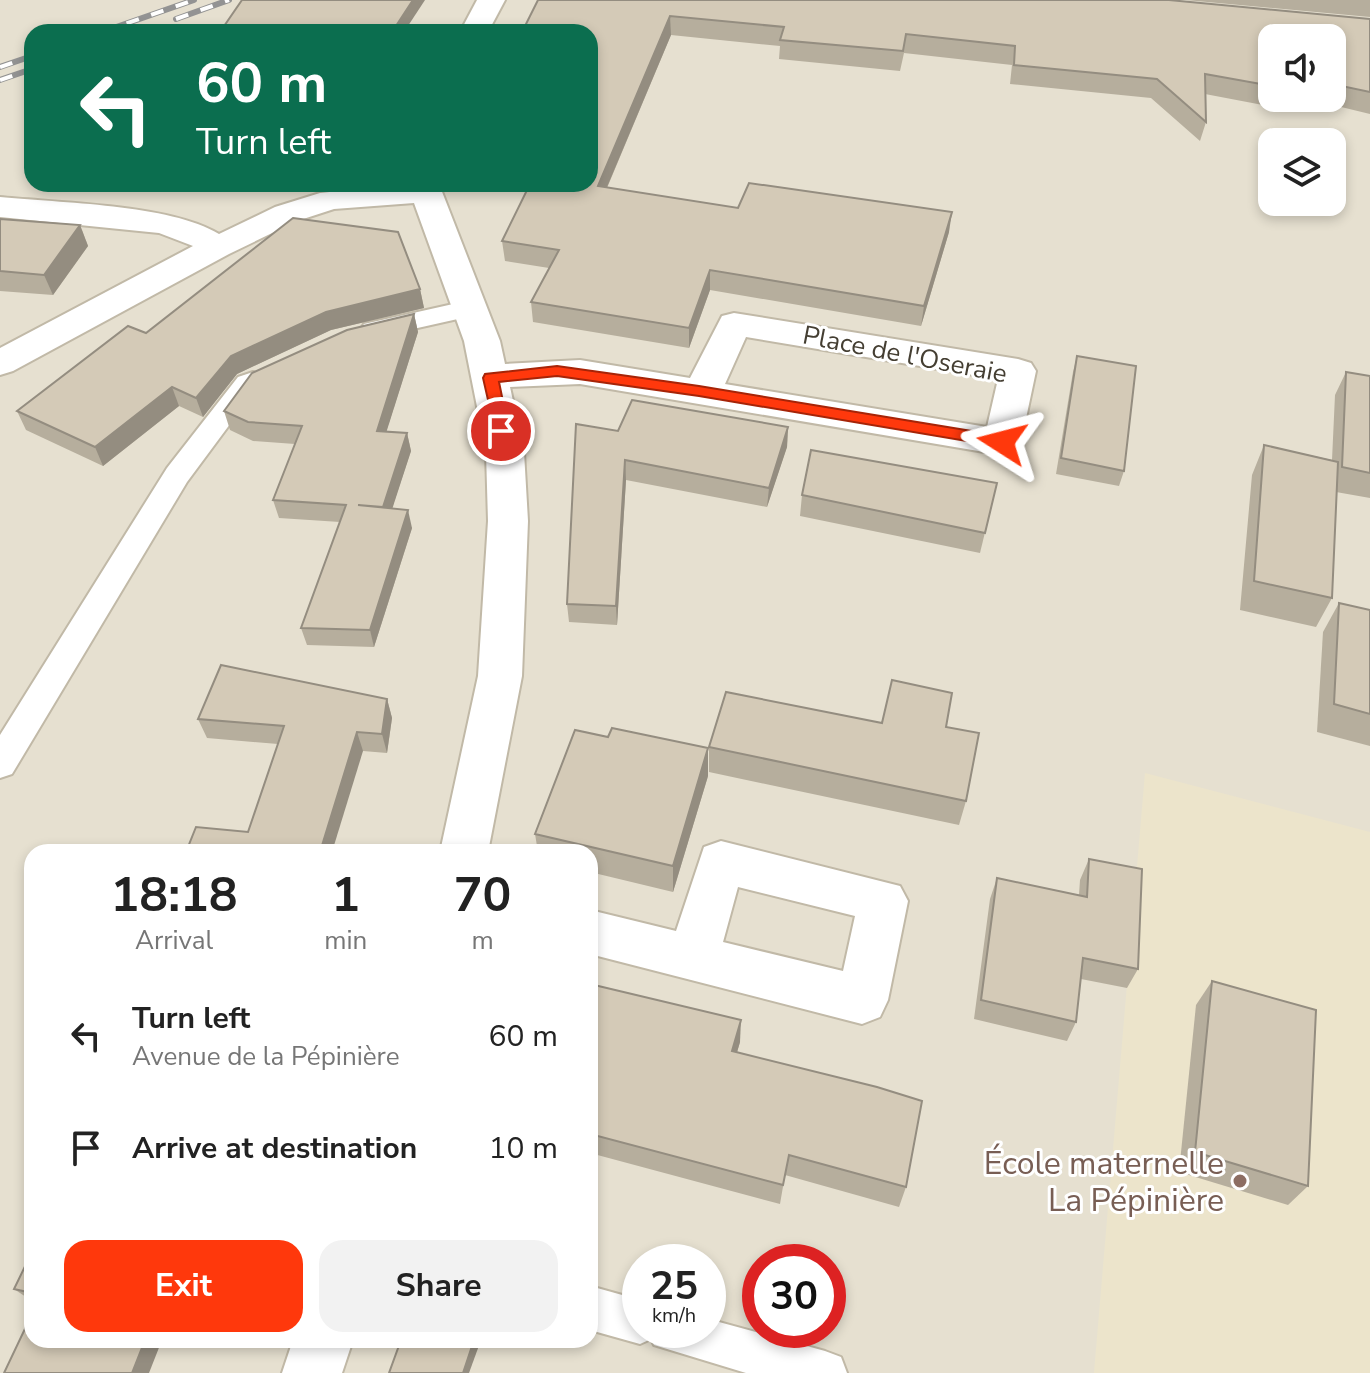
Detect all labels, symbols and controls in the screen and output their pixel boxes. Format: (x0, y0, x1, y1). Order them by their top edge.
map controls (1258, 24, 1346, 216)
button: sound (1258, 24, 1346, 112)
text: 60 m (196, 45, 327, 122)
icon: left (64, 56, 168, 160)
text: Turn left (196, 118, 331, 167)
button: layers (1258, 128, 1346, 216)
street label: Place de l'Oseraie (800, 318, 1010, 391)
pin (467, 397, 535, 465)
position arrow (960, 400, 1044, 484)
icon: arrive (479, 409, 523, 453)
text: 18:18 (111, 862, 238, 928)
text: 1 (331, 862, 360, 928)
text: 70 (454, 862, 511, 928)
text: Arrival (135, 923, 213, 958)
text: min (324, 923, 367, 958)
text: m (471, 923, 494, 958)
text: Turn left (132, 998, 250, 1039)
icon: left (64, 1014, 108, 1058)
text: 60 m (489, 1016, 558, 1057)
text: Avenue de la Pépinière (132, 1039, 400, 1074)
icon: arrive (64, 1126, 108, 1170)
text: Arrive at destination (132, 1128, 417, 1169)
text: 10 m (489, 1128, 558, 1169)
place label: École maternelle La Pépinière (984, 1142, 1224, 1222)
marker: École maternelle La Pépinière (1231, 1172, 1249, 1190)
button: Exit (64, 1240, 303, 1332)
button: Share (319, 1240, 558, 1332)
speed limit sign: 30 (742, 1244, 846, 1348)
text: 25 (650, 1259, 698, 1313)
text: km/h (652, 1302, 696, 1329)

